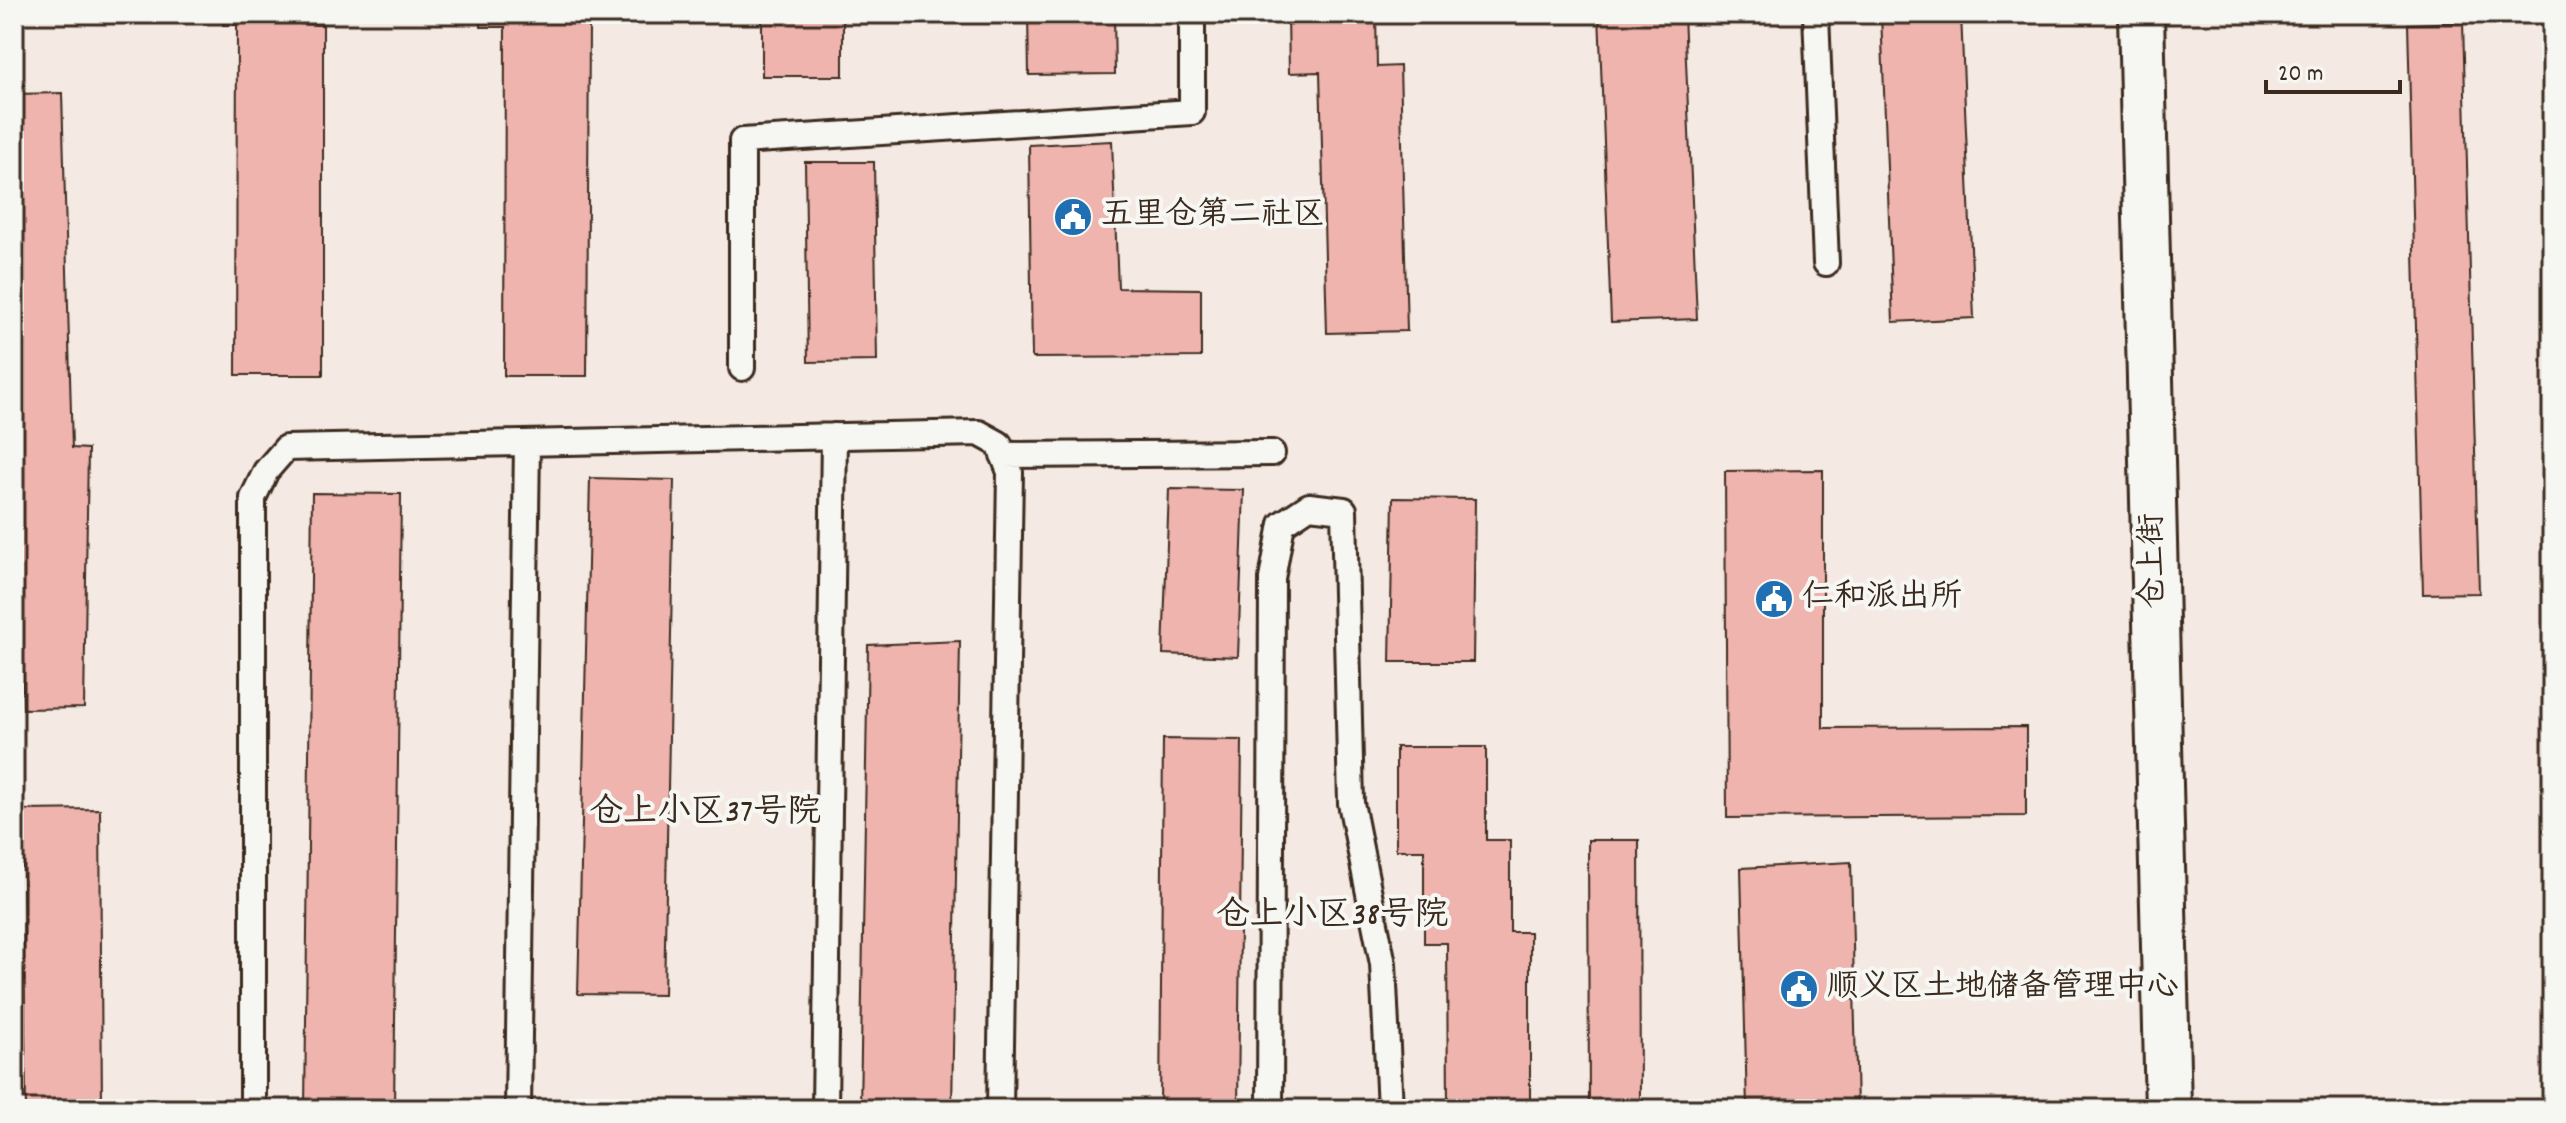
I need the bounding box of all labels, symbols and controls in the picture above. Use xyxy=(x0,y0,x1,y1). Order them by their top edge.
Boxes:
scale bar xyxy=(2266,44,2400,94)
text: 20 m xyxy=(2278,58,2324,92)
place label: 五里仓第二社区 xyxy=(1101,194,1325,240)
public building icon: 五里仓第二社区 xyxy=(1052,196,1094,238)
street label: 仓上街 xyxy=(2131,513,2179,609)
place label: 仁和派出所 xyxy=(1802,576,1962,622)
public building icon: 仁和派出所 xyxy=(1753,578,1795,620)
district label: 仓上小区37号院 xyxy=(589,790,821,839)
district label: 仓上小区38号院 xyxy=(1216,893,1448,942)
place label: 顺义区土地储备管理中心 xyxy=(1827,966,2179,1012)
public building icon: 顺义区土地储备管理中心 xyxy=(1778,968,1820,1010)

